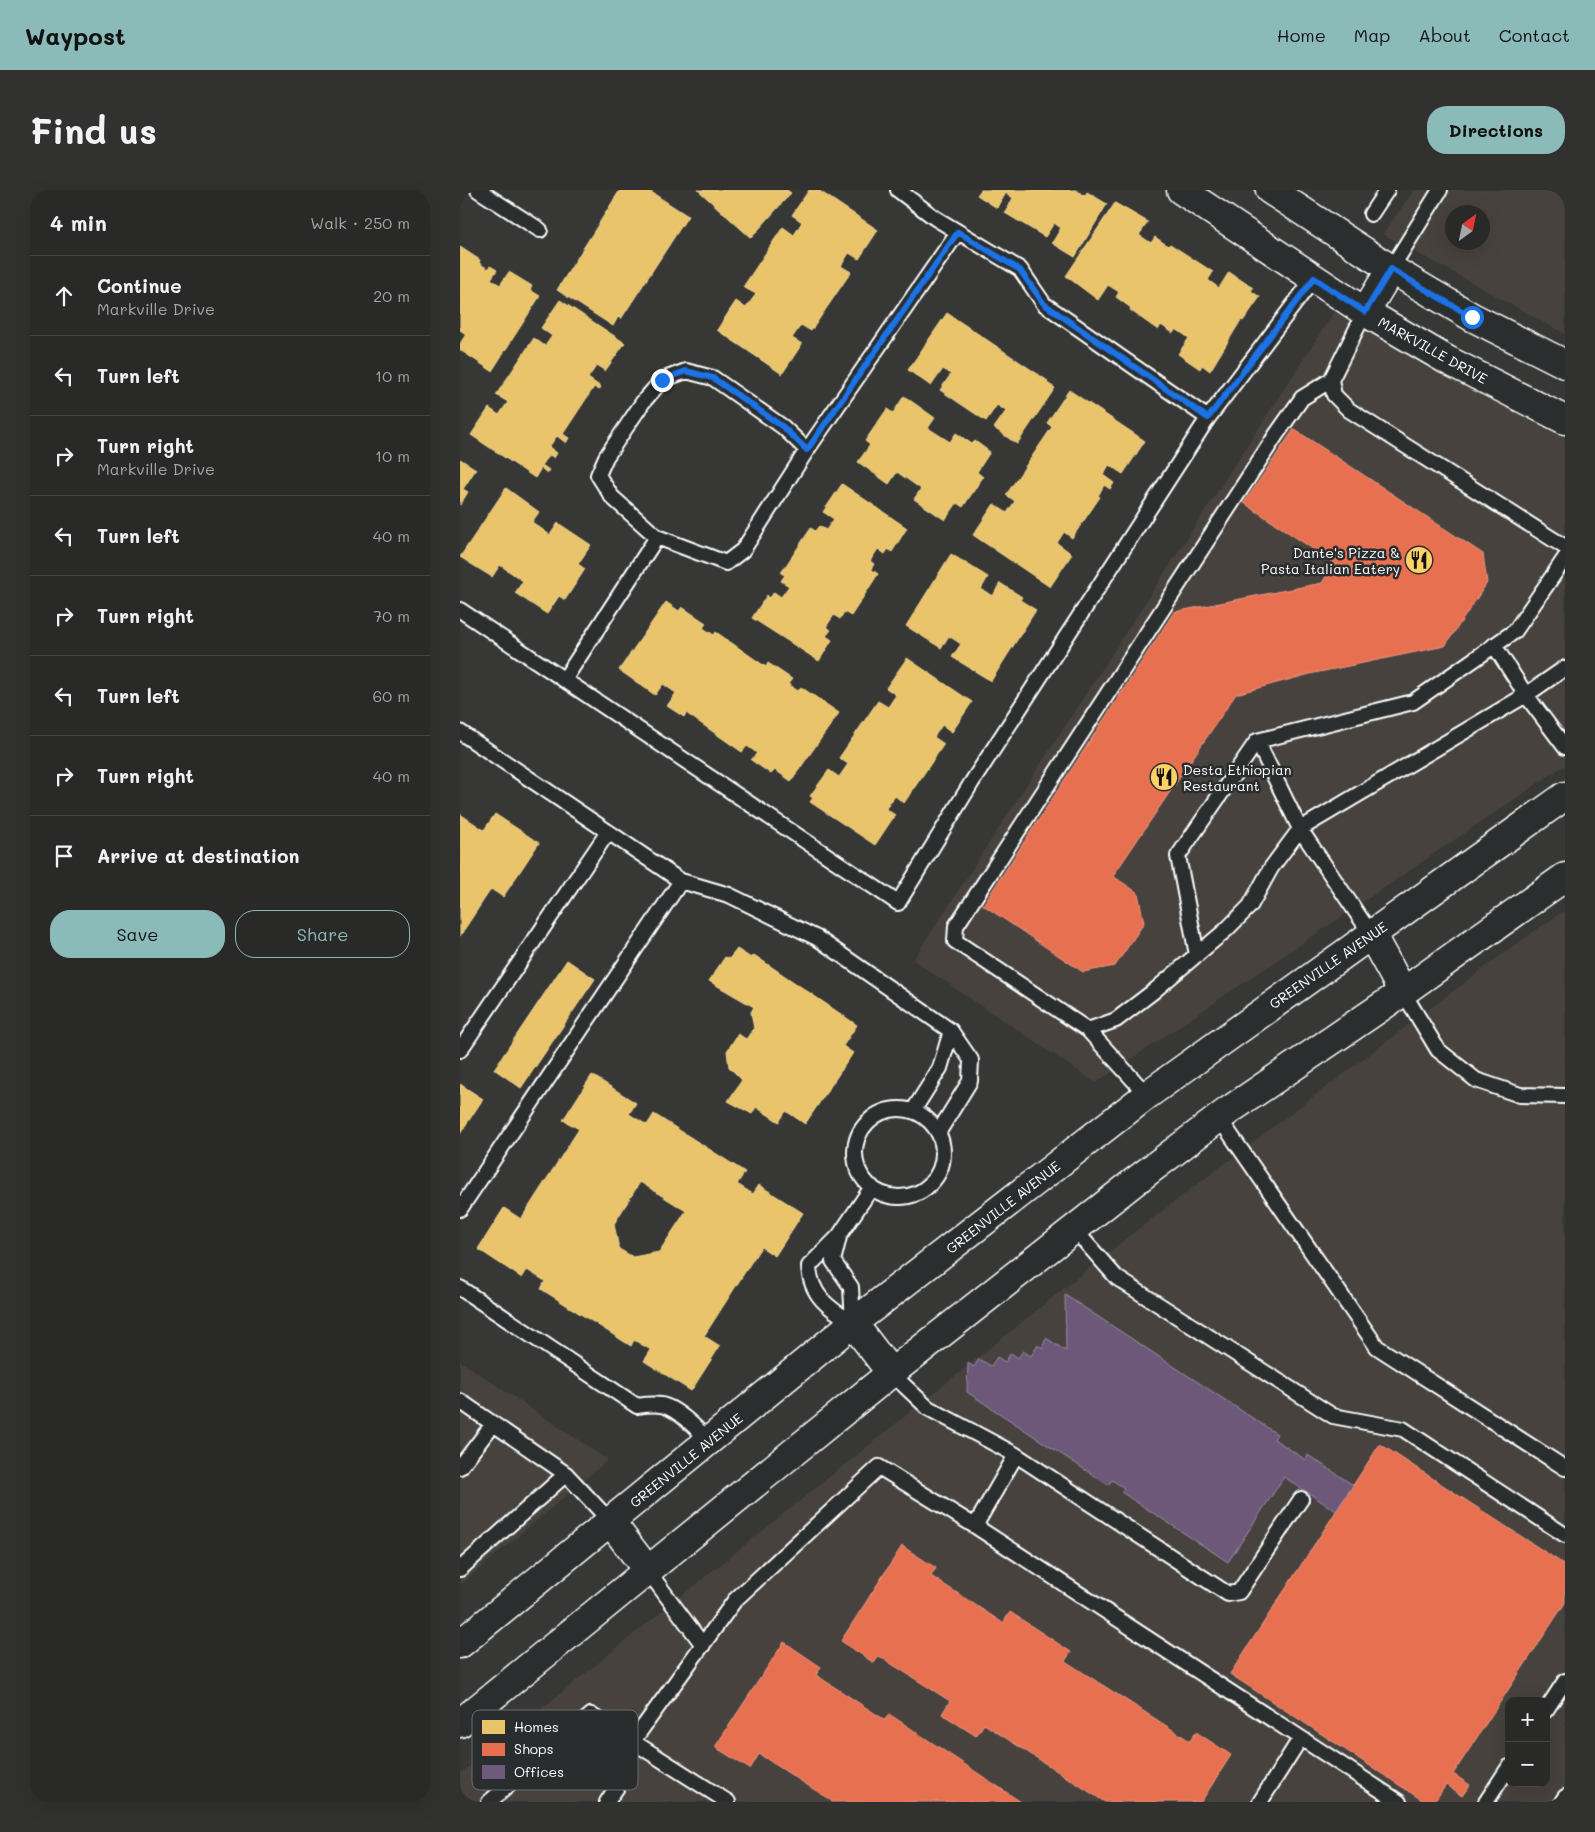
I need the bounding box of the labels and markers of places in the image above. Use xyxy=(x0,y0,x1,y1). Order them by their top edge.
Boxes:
place label: Dante's Pizza & Pasta Italian Eatery xyxy=(1261,543,1400,578)
restaurant icon: Dante's Pizza & Pasta Italian Eatery xyxy=(1404,545,1434,575)
place label: Desta Ethiopian Restaurant xyxy=(1183,760,1292,795)
restaurant icon: Desta Ethiopian Restaurant xyxy=(1149,762,1179,792)

